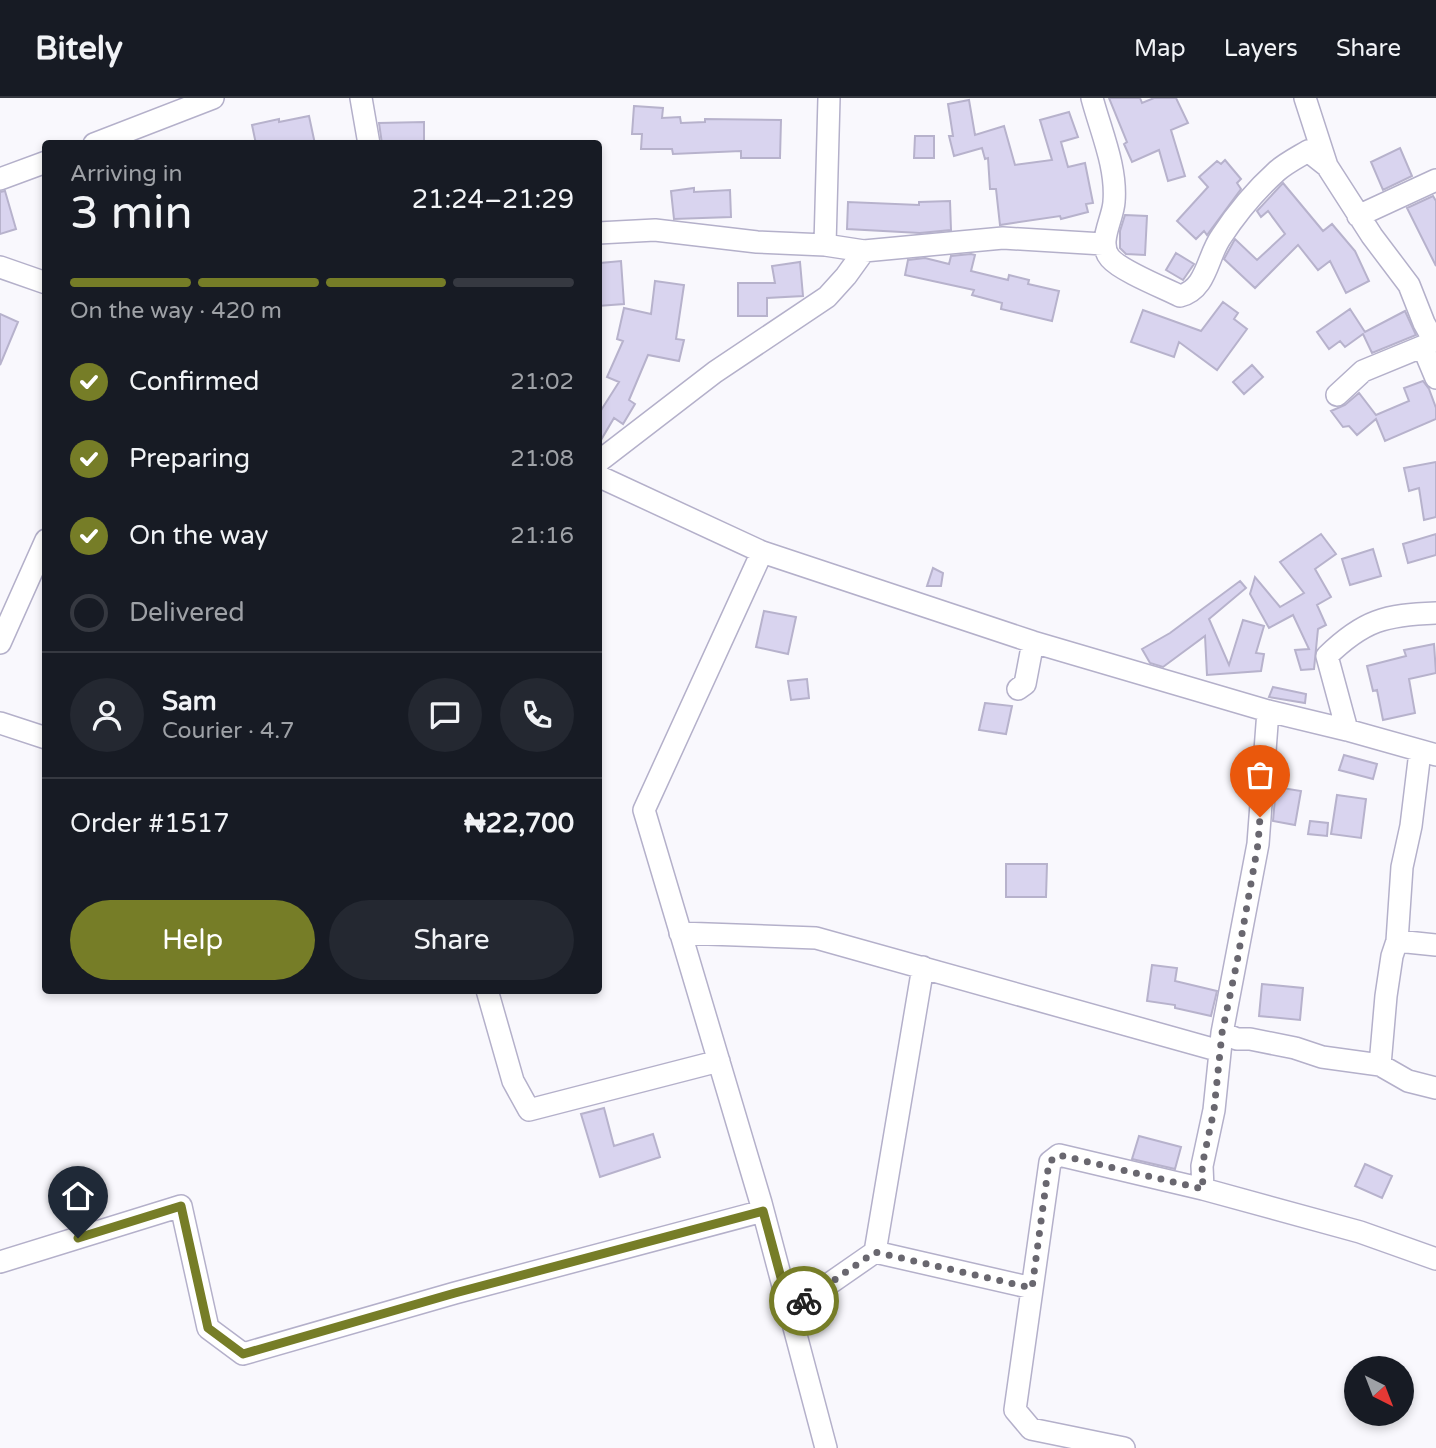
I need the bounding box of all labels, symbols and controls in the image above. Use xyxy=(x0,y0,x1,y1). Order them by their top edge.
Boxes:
text: Bitely xyxy=(35,29,123,68)
text: Map xyxy=(1134,34,1186,63)
text: Layers xyxy=(1224,34,1298,63)
text: Share xyxy=(1336,34,1401,63)
text: Arriving in xyxy=(70,160,183,188)
text: 21:24–21:29 xyxy=(412,184,574,215)
text: 3 min xyxy=(70,186,193,241)
text: On the way · 420 m xyxy=(70,297,282,325)
icon: check xyxy=(70,363,108,401)
text: Confirmed xyxy=(129,366,259,397)
text: 21:02 xyxy=(510,368,574,396)
icon: check xyxy=(70,440,108,478)
text: Preparing xyxy=(129,443,250,474)
text: 21:08 xyxy=(510,445,574,473)
icon: check xyxy=(70,517,108,555)
text: On the way xyxy=(129,520,269,551)
text: 21:16 xyxy=(510,522,574,550)
text: Delivered xyxy=(129,597,245,628)
button: person xyxy=(70,678,144,752)
button: chat xyxy=(408,678,482,752)
button: phone xyxy=(500,678,574,752)
text: Sam xyxy=(162,686,217,717)
text: Courier · 4.7 xyxy=(162,717,295,745)
pin xyxy=(1230,745,1290,817)
icon: bag xyxy=(1241,756,1279,794)
text: Order #1517 xyxy=(70,808,230,839)
text: ₦22,700 xyxy=(464,808,574,839)
button: Help xyxy=(70,900,315,980)
button: Share xyxy=(329,900,574,980)
pin xyxy=(48,1166,108,1238)
icon: home xyxy=(59,1177,97,1215)
courier xyxy=(769,1266,839,1336)
icon: bike xyxy=(785,1282,823,1320)
north arrow xyxy=(1344,1356,1414,1426)
map controls xyxy=(1344,1356,1414,1426)

